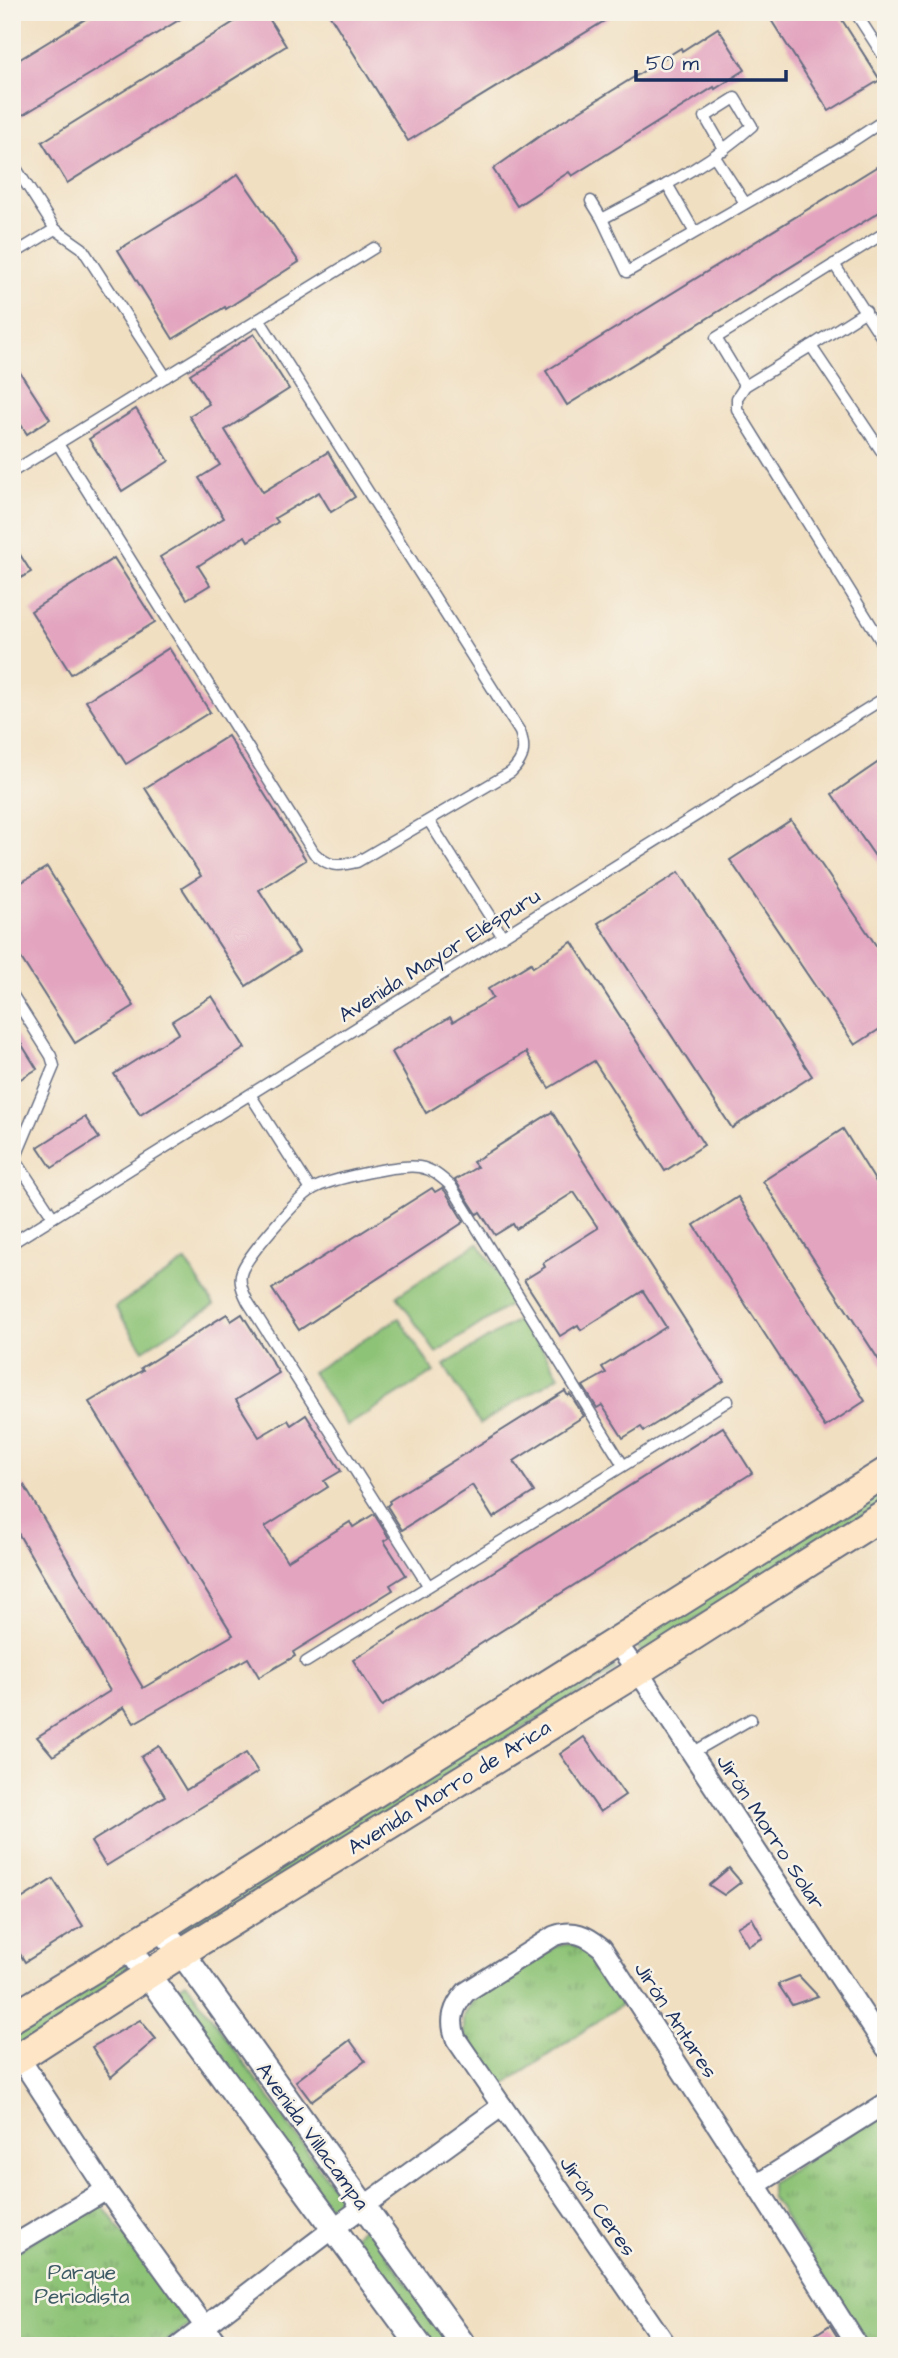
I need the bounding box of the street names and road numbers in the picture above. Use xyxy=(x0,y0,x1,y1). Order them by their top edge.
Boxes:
street label: Avenida Mayor Eléspuru xyxy=(333,881,547,1031)
street label: Avenida Morro de Arica xyxy=(342,1713,557,1862)
street label: Jirón Morro Solar xyxy=(709,1749,832,1916)
street label: Jirón Antares xyxy=(627,1957,724,2084)
street label: Avenida Villacampa xyxy=(248,2057,376,2217)
street label: Jirón Ceres xyxy=(552,2150,643,2262)

